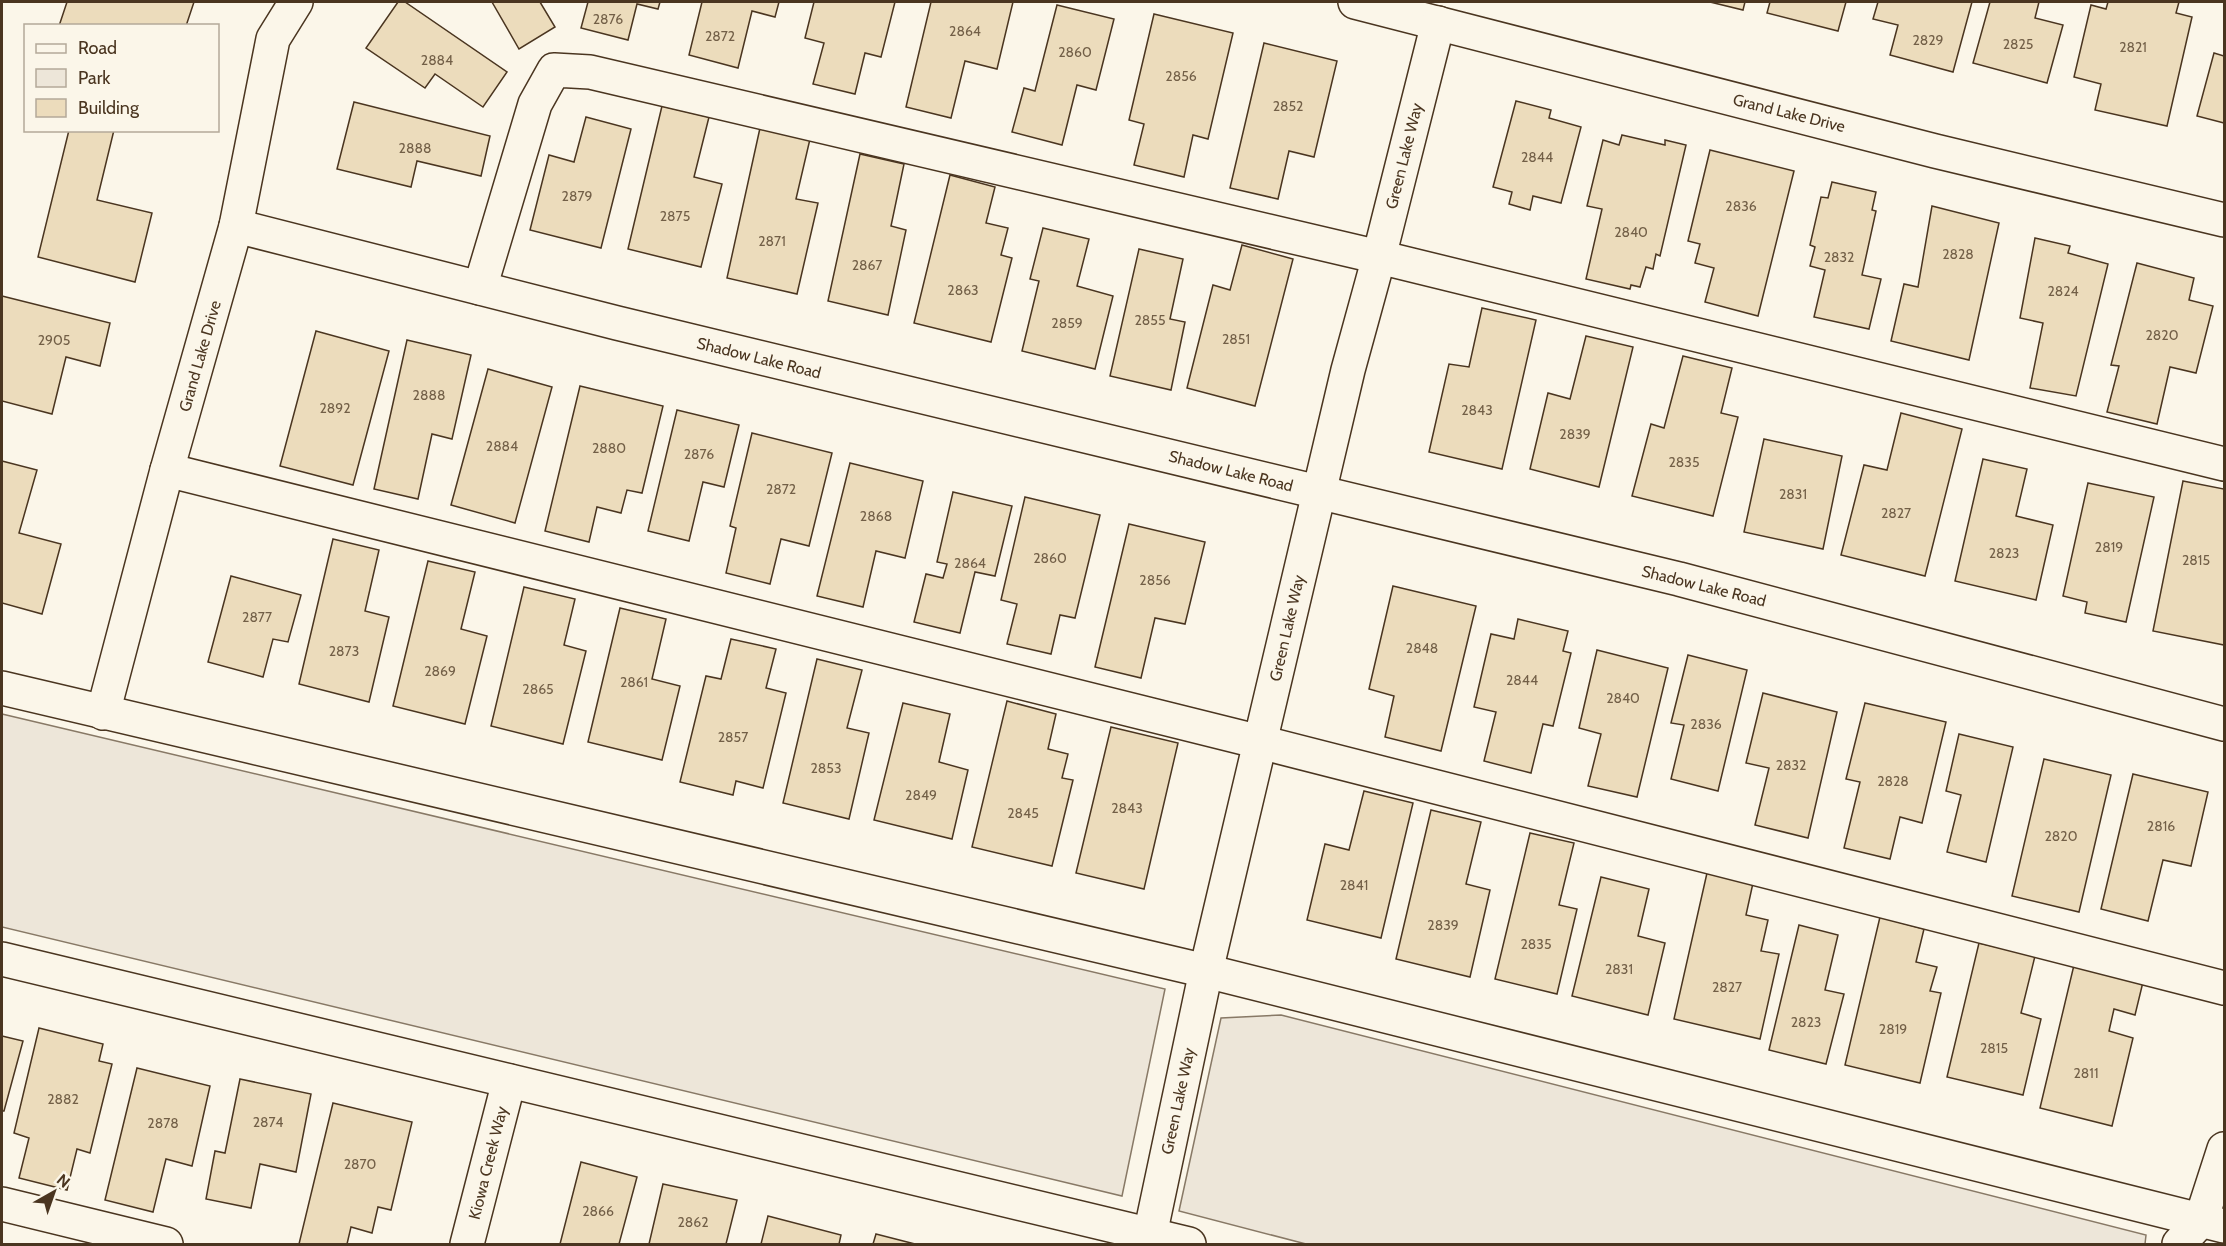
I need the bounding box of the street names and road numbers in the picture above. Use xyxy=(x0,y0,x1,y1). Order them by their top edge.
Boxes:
street label: Grand Lake Drive xyxy=(1731,90,1847,136)
street label: Green Lake Way xyxy=(1382,101,1426,211)
street label: Grand Lake Drive xyxy=(175,298,225,414)
street label: Shadow Lake Road xyxy=(695,333,823,383)
street label: Shadow Lake Road xyxy=(1167,446,1295,496)
street label: Shadow Lake Road xyxy=(1640,561,1768,611)
street label: Green Lake Way xyxy=(1266,573,1308,683)
street label: Green Lake Way xyxy=(1157,1046,1199,1156)
street label: Kiowa Creek Way xyxy=(465,1104,511,1222)

